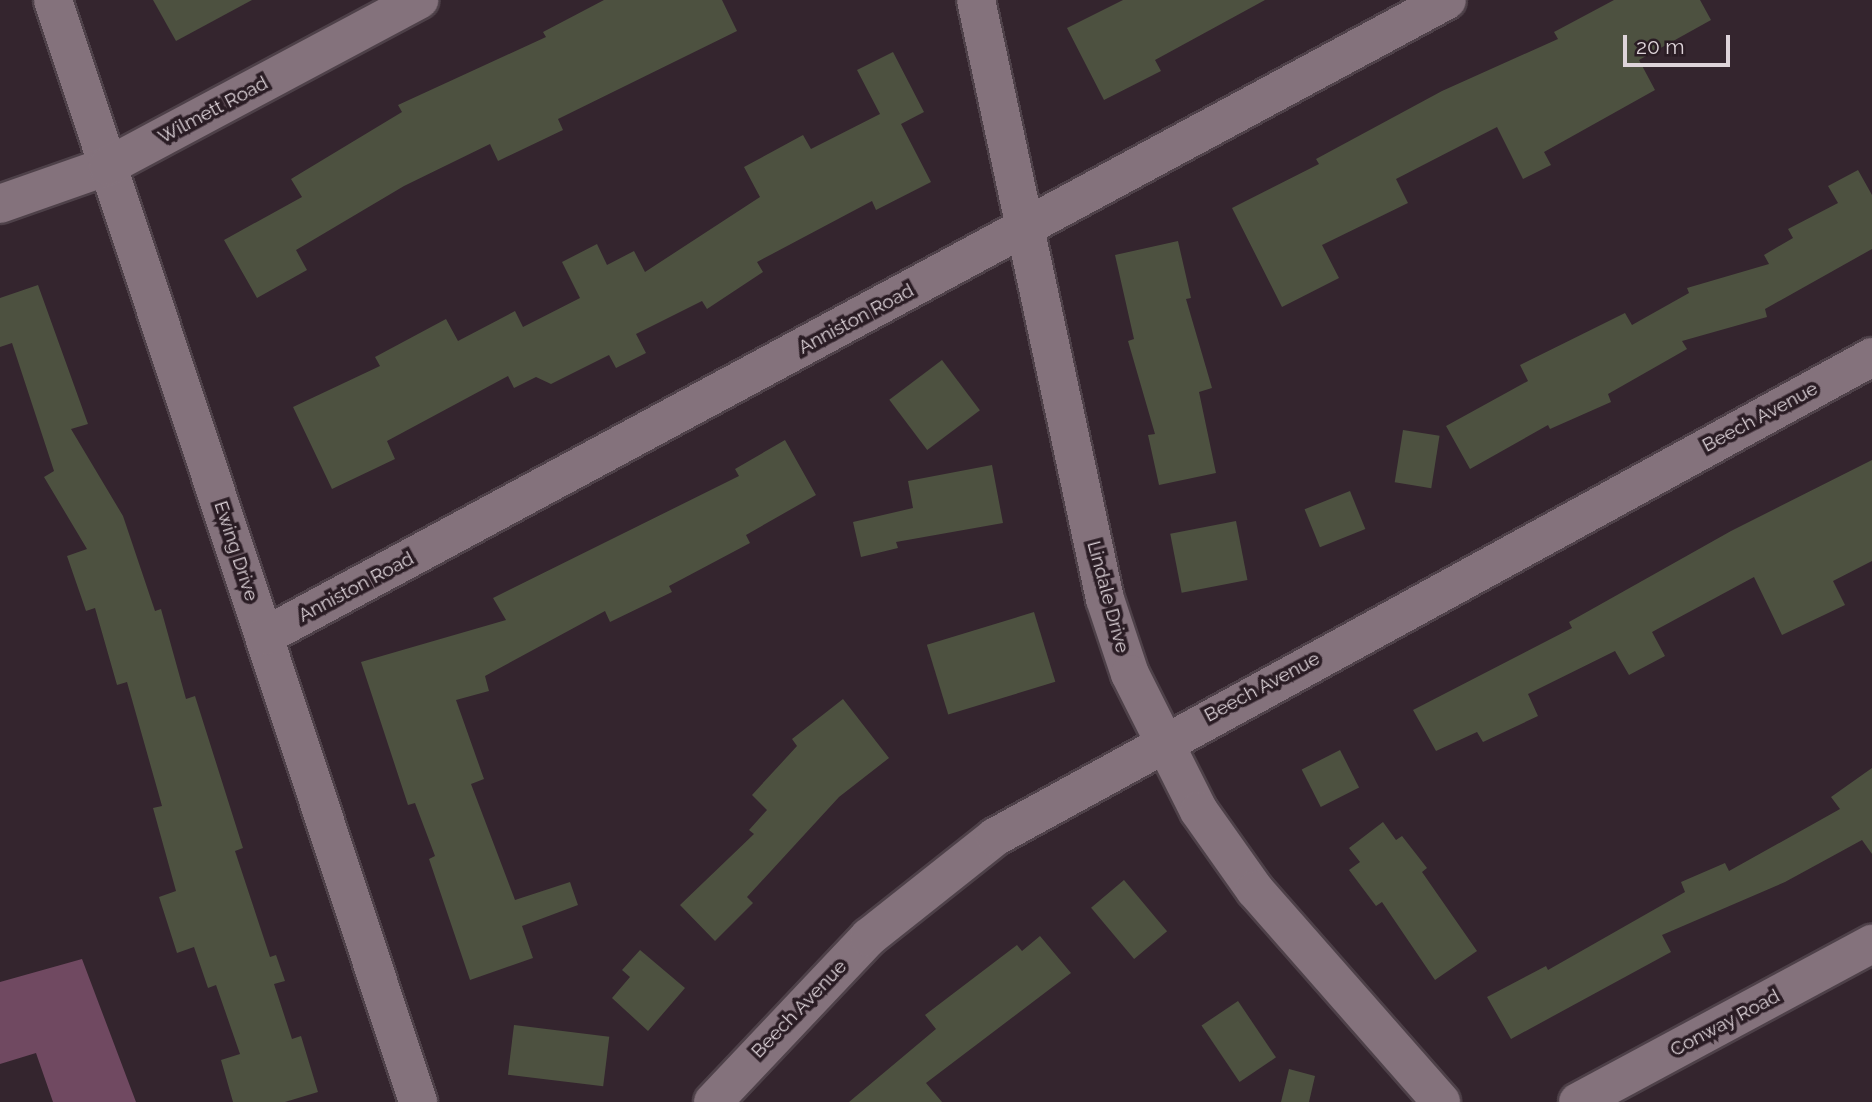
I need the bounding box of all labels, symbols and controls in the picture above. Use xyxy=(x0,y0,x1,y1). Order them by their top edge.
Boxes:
scale bar xyxy=(1627,21,1734,65)
text: 20 m xyxy=(1636,34,1684,59)
street label: Wilmett Road xyxy=(154,72,272,148)
street label: Anniston Road xyxy=(794,279,918,359)
street label: Beech Avenue xyxy=(1698,377,1822,457)
street label: Ewing Drive xyxy=(209,498,263,604)
street label: Lindale Drive xyxy=(1082,539,1134,655)
street label: Anniston Road xyxy=(294,547,418,627)
street label: Beech Avenue xyxy=(1200,647,1324,727)
street label: Beech Avenue xyxy=(746,955,852,1063)
street label: Conway Road xyxy=(1666,984,1784,1062)

